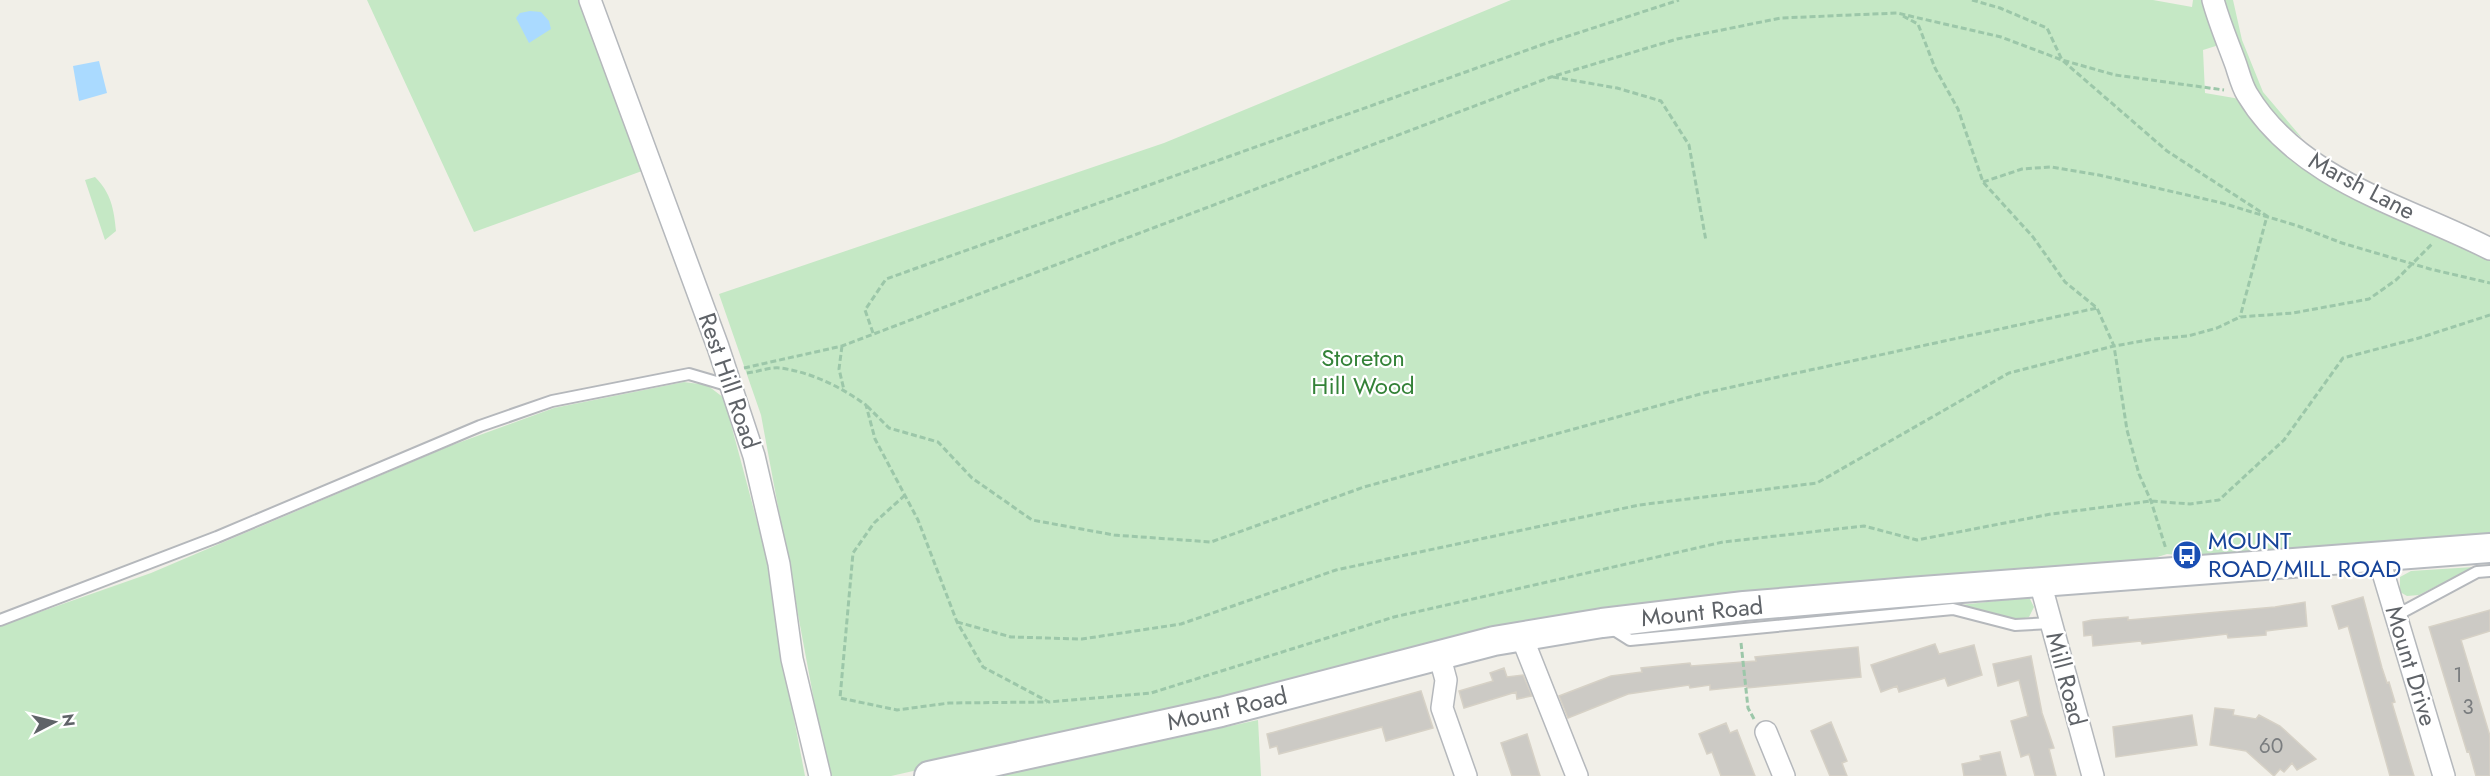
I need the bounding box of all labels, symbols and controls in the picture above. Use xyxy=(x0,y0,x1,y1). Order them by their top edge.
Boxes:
street label: Marsh Lane xyxy=(2303,143,2422,228)
street label: Rest Hill Road xyxy=(690,308,769,454)
park label: Storeton Hill Wood xyxy=(1311,340,1415,403)
place label: MOUNT ROAD/MILL ROAD xyxy=(2208,523,2401,586)
bus stop icon: MOUNT ROAD/MILL ROAD xyxy=(2171,539,2203,571)
street label: Mount Road xyxy=(1639,588,1765,635)
street label: Mount Drive xyxy=(2377,601,2446,730)
street label: Mill Road xyxy=(2037,628,2096,730)
house number: 1 xyxy=(2453,660,2463,690)
street label: Mount Road xyxy=(1163,678,1290,739)
north arrow xyxy=(24,692,84,752)
house number: 3 xyxy=(2462,692,2474,722)
text: N xyxy=(56,713,81,728)
house number: 60 xyxy=(2259,731,2283,761)

